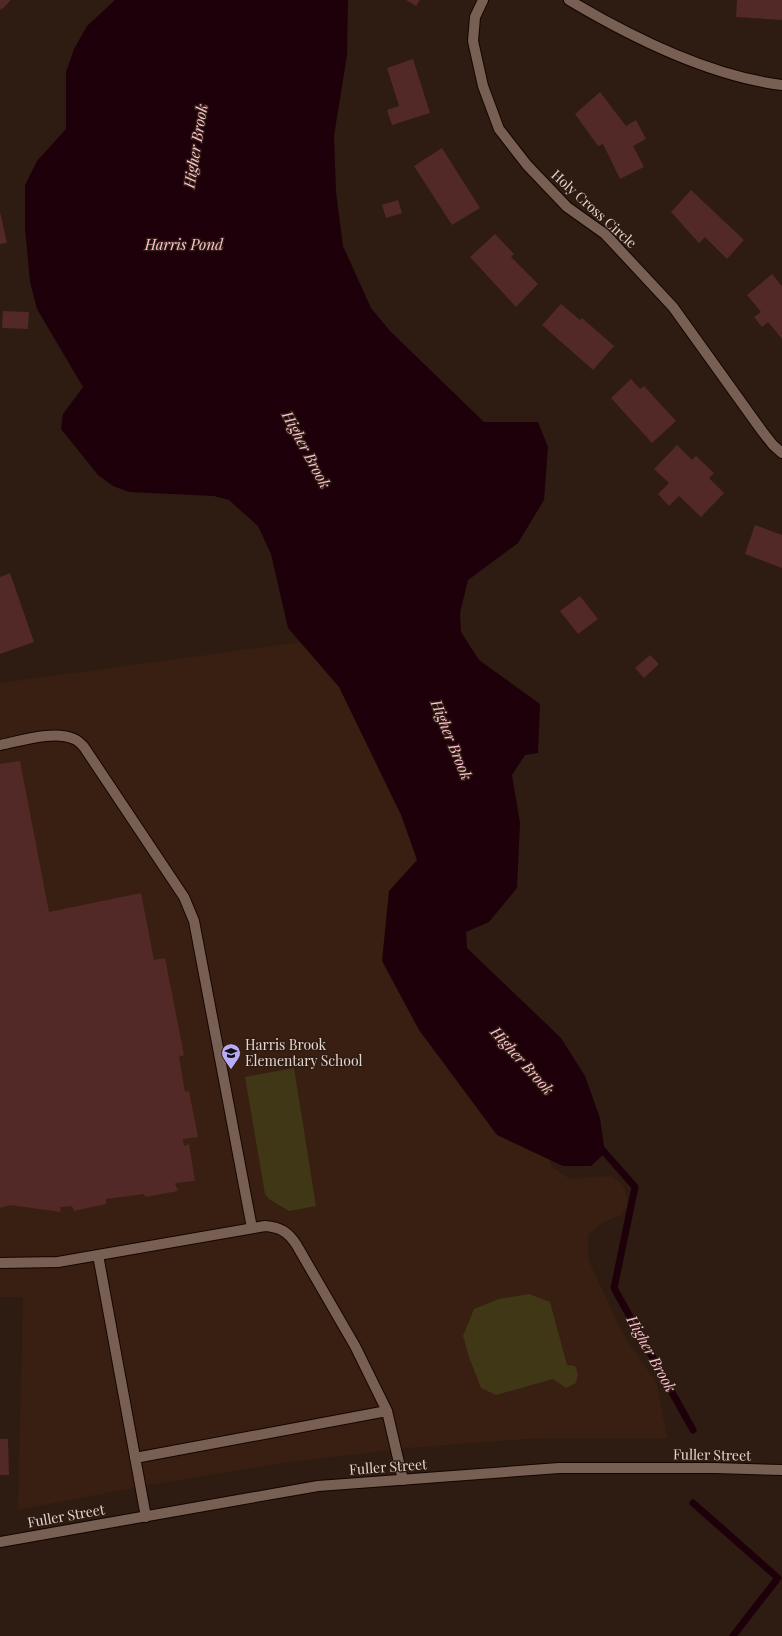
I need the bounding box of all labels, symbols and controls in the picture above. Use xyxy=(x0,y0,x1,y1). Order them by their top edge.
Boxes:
water label: Higher Brook xyxy=(178,102,212,190)
street label: Holy Cross Circle xyxy=(548,165,641,252)
water label: Harris Pond xyxy=(144,234,224,254)
water label: Higher Brook xyxy=(278,406,336,492)
water label: Higher Brook xyxy=(426,696,477,783)
water label: Higher Brook xyxy=(486,1021,559,1099)
place label: Harris Brook Elementary School xyxy=(245,1035,363,1070)
school or university icon: Harris Brook Elementary School xyxy=(220,1042,242,1070)
water label: Higher Brook xyxy=(622,1311,681,1396)
street label: Fuller Street xyxy=(673,1444,752,1465)
street label: Fuller Street xyxy=(348,1454,429,1479)
street label: Fuller Street xyxy=(26,1499,107,1532)

